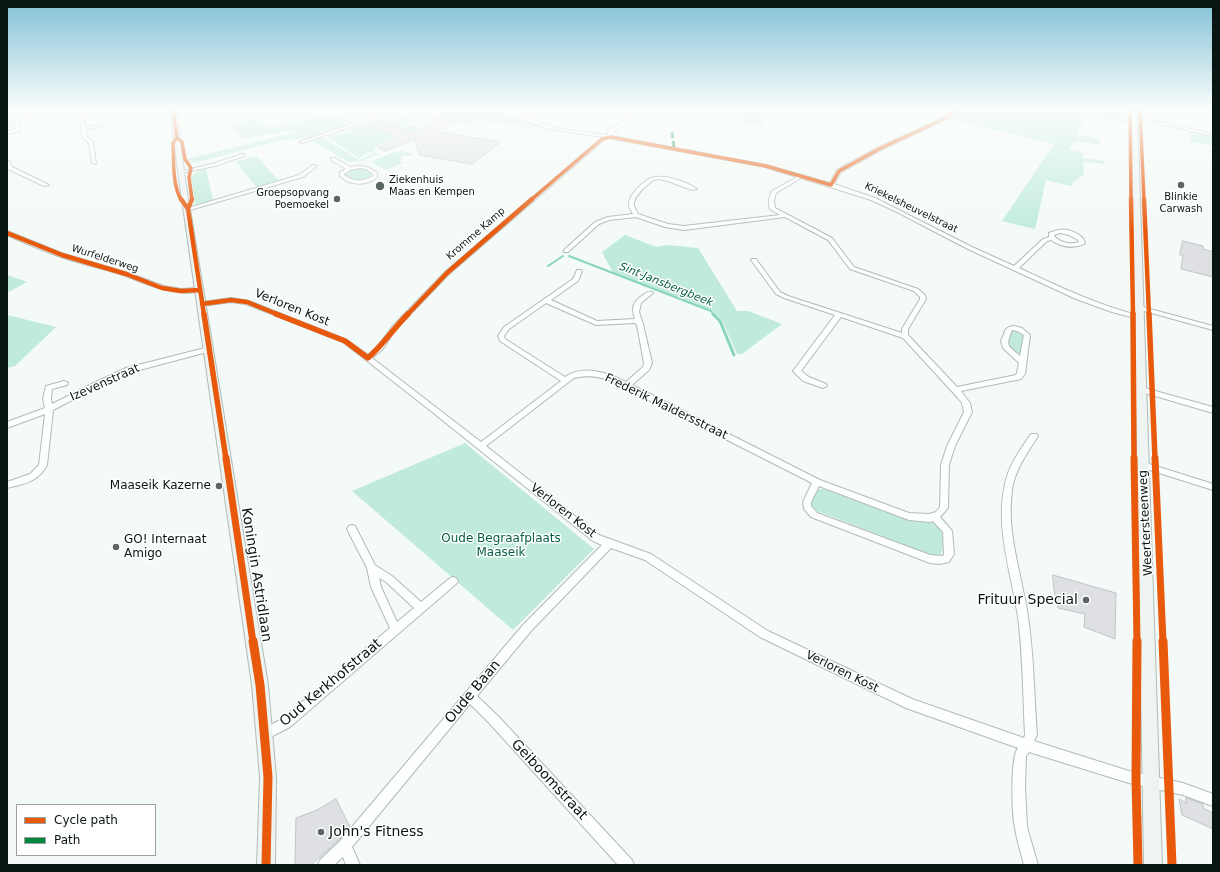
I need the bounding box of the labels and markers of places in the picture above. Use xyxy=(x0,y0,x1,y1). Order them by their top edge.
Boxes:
place label: Ziekenhuis Maas en Kempen xyxy=(389,174,475,198)
marker: Ziekenhuis Maas en Kempen xyxy=(374,180,386,192)
marker: Blinkie Carwash xyxy=(1176,180,1186,190)
place label: Groepsopvang Poemoekel xyxy=(256,187,329,210)
place label: Blinkie Carwash xyxy=(1159,191,1203,214)
marker: Groepsopvang Poemoekel xyxy=(332,194,342,204)
place label: Maaseik Kazerne xyxy=(110,479,211,493)
marker: Maaseik Kazerne xyxy=(214,481,224,491)
place label: GO! Internaat Amigo xyxy=(124,533,206,561)
marker: GO! Internaat Amigo xyxy=(111,542,121,552)
place label: Frituur Special xyxy=(977,592,1078,608)
marker: Frituur Special xyxy=(1081,595,1091,605)
place label: John's Fitness xyxy=(329,824,424,840)
marker: John's Fitness xyxy=(316,827,326,837)

